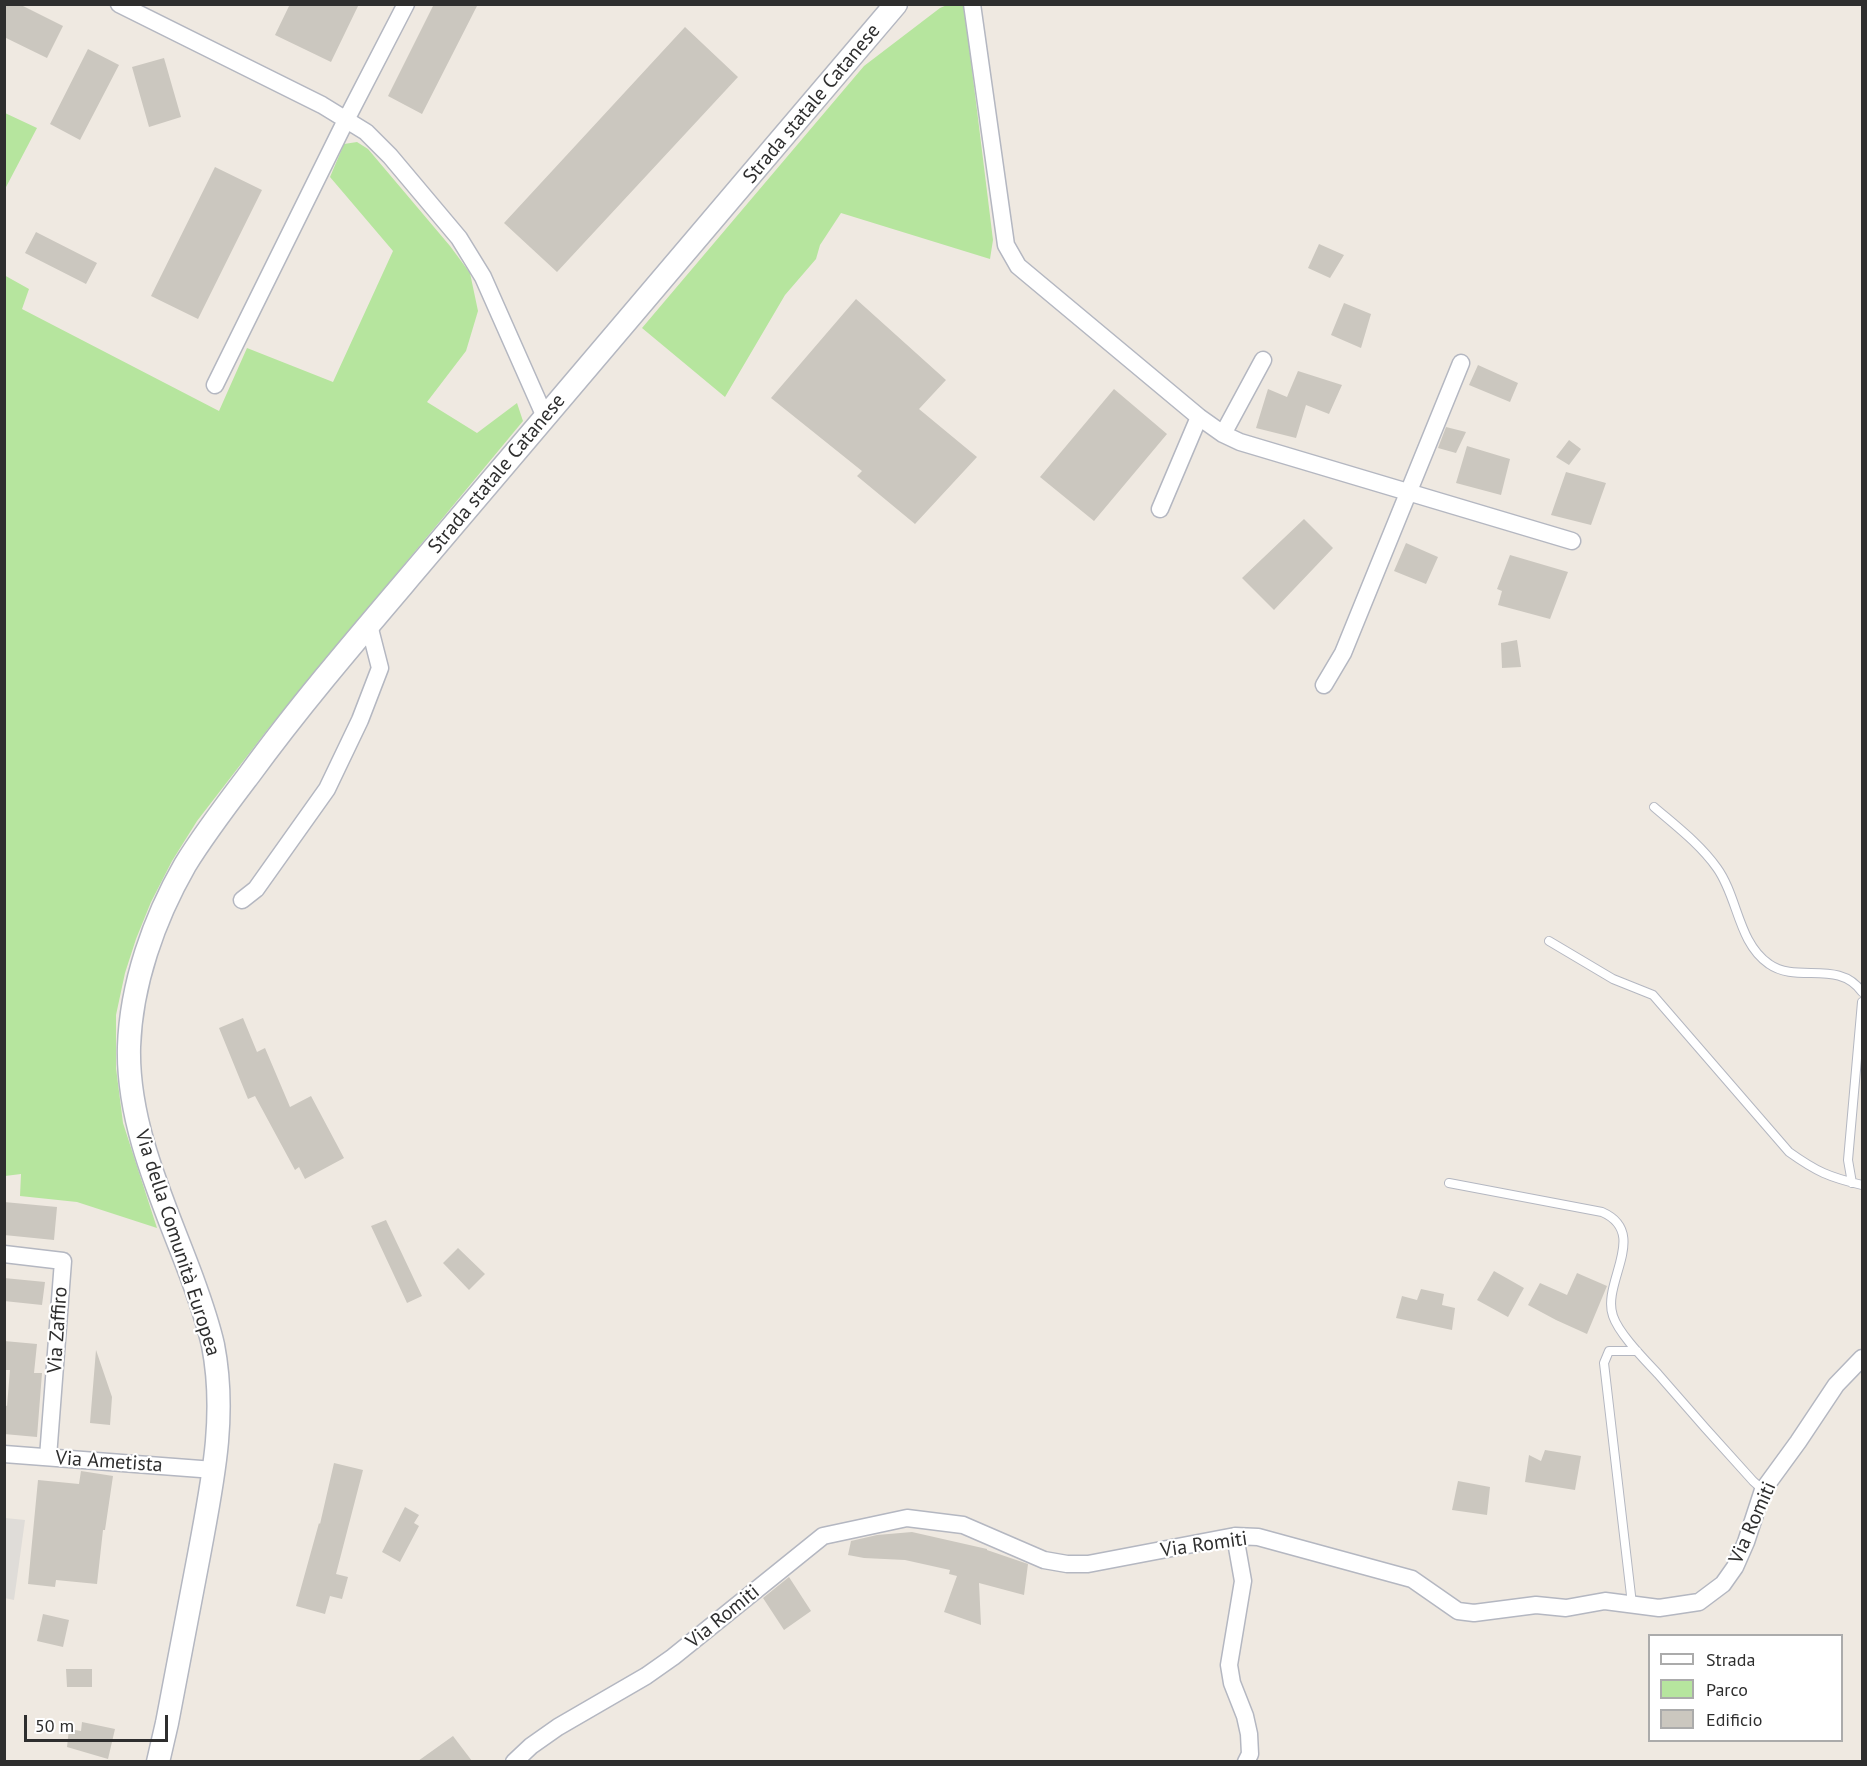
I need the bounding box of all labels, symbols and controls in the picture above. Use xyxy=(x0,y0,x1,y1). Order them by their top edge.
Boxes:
street label: Strada statale Catanese xyxy=(738,19,886,189)
street label: Strada statale Catanese xyxy=(423,389,571,559)
street label: Via della Comunità Europea xyxy=(129,1127,225,1359)
street label: Via Zaffiro xyxy=(43,1286,73,1374)
street label: Via Ametista xyxy=(55,1446,163,1478)
street label: Via Romiti xyxy=(1724,1478,1782,1568)
street label: Via Romiti xyxy=(1159,1527,1249,1563)
street label: Via Romiti xyxy=(681,1580,765,1654)
legend xyxy=(1648,1634,1843,1742)
text: Strada xyxy=(1706,1648,1755,1671)
text: Parco xyxy=(1706,1678,1748,1701)
scale bar xyxy=(27,1703,171,1741)
text: Edificio xyxy=(1706,1708,1762,1731)
text: 50 m xyxy=(35,1714,74,1737)

